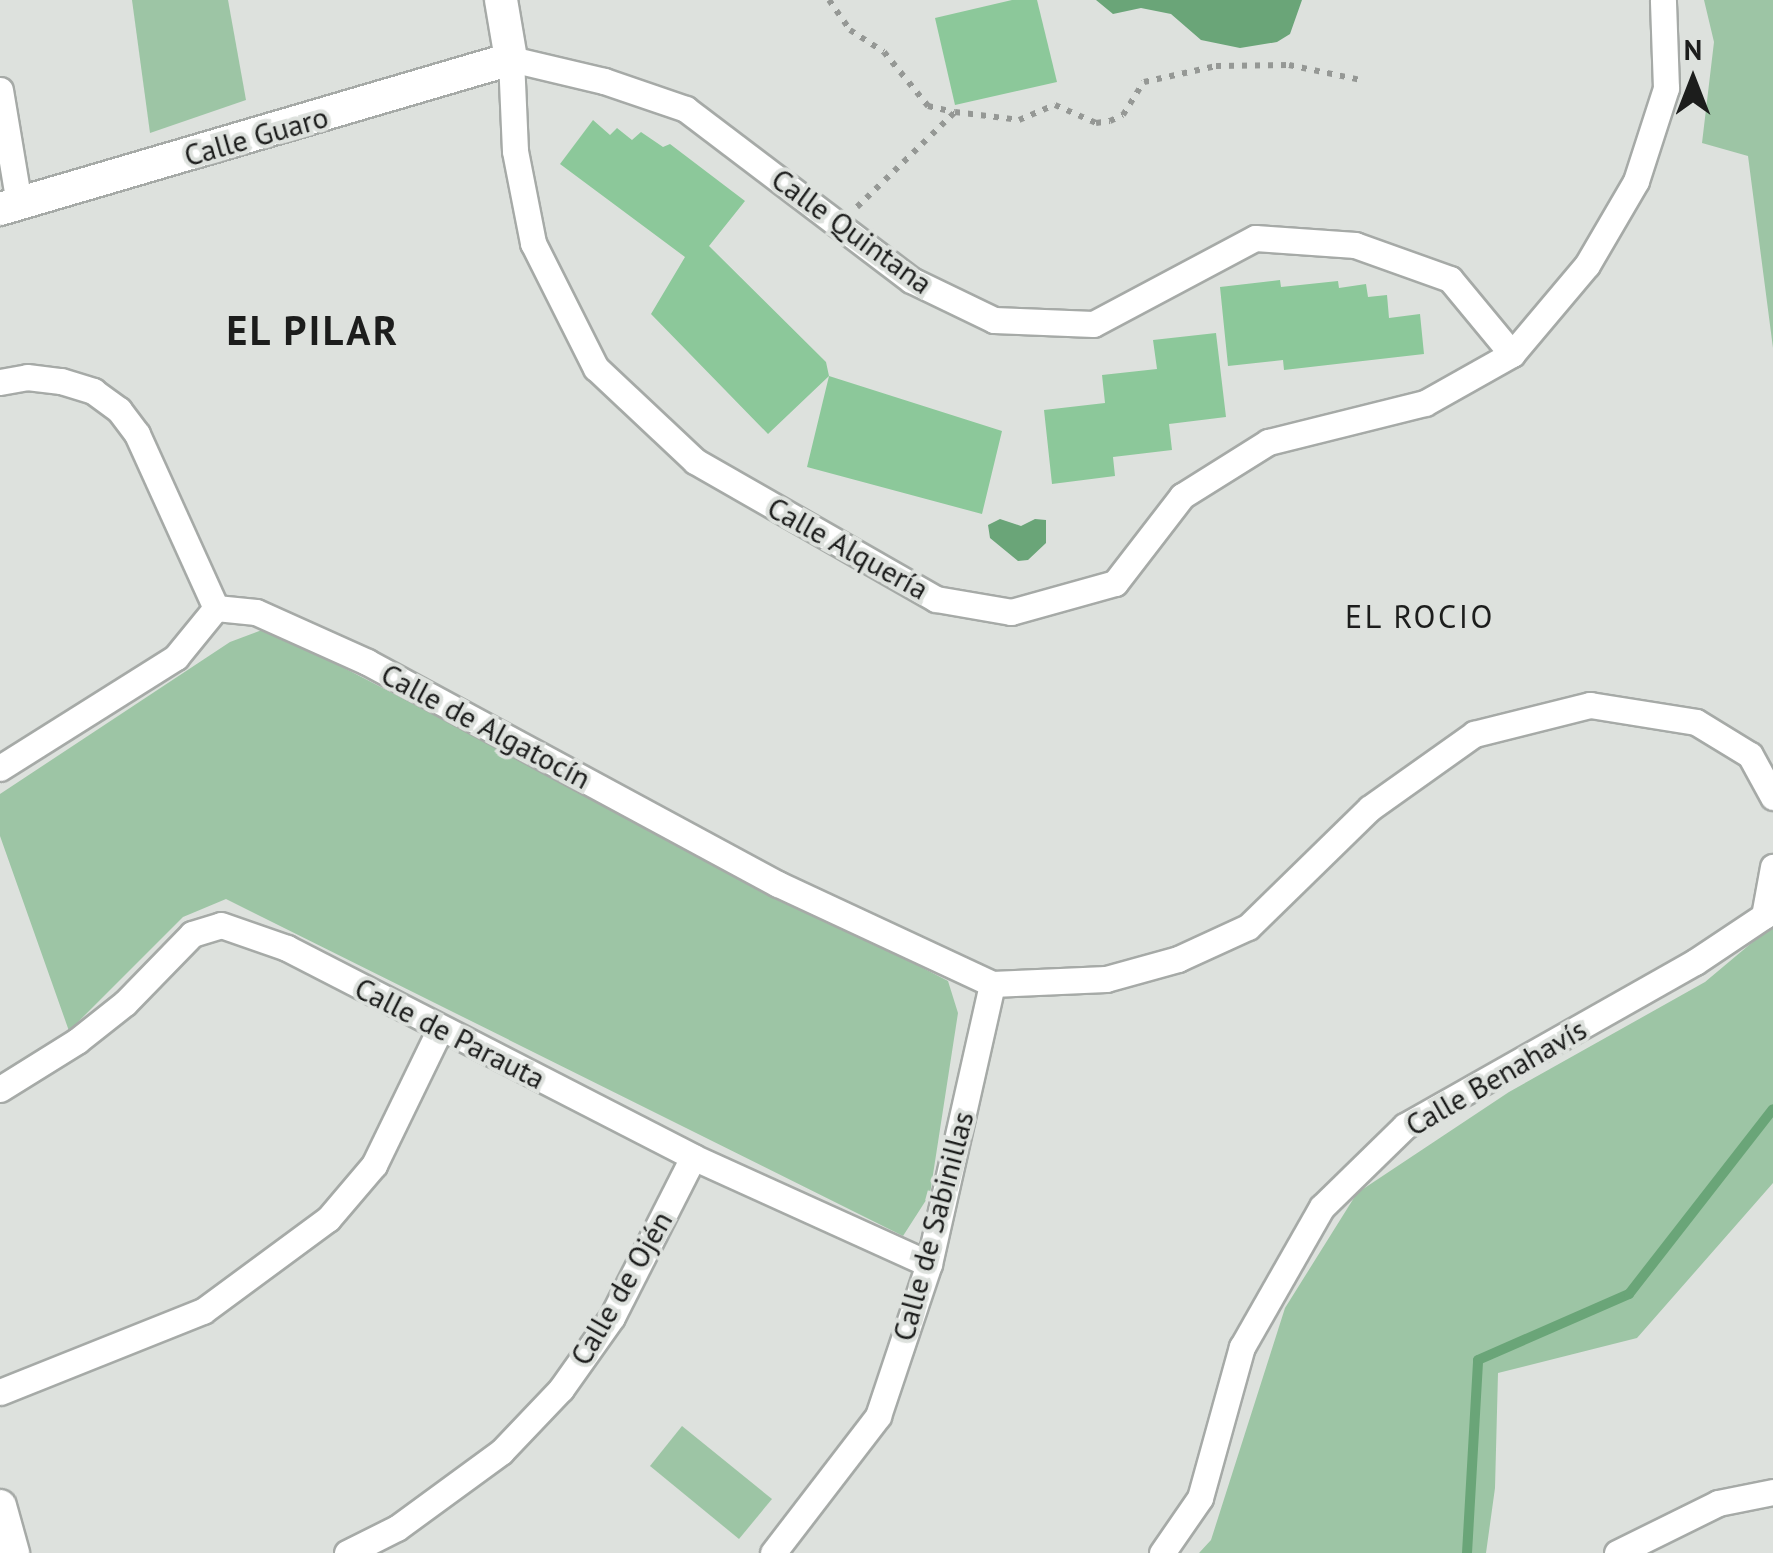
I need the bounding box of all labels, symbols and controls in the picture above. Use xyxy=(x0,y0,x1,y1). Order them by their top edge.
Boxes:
north arrow xyxy=(1643,30,1743,130)
text: N xyxy=(1684,31,1702,68)
street label: Calle Guaro xyxy=(180,98,332,174)
street label: Calle Quintana xyxy=(765,161,939,301)
district label: EL PILAR xyxy=(225,306,401,354)
street label: Calle Alquería xyxy=(761,489,935,607)
district label: EL ROCIO xyxy=(1344,597,1496,635)
street label: Calle de Algatocín xyxy=(375,655,597,797)
street label: Calle de Parauta xyxy=(349,970,551,1096)
street label: Calle Benahavís xyxy=(1399,1011,1593,1143)
street label: Calle de Sabinillas xyxy=(885,1107,981,1345)
street label: Calle de Ojén xyxy=(562,1205,680,1371)

